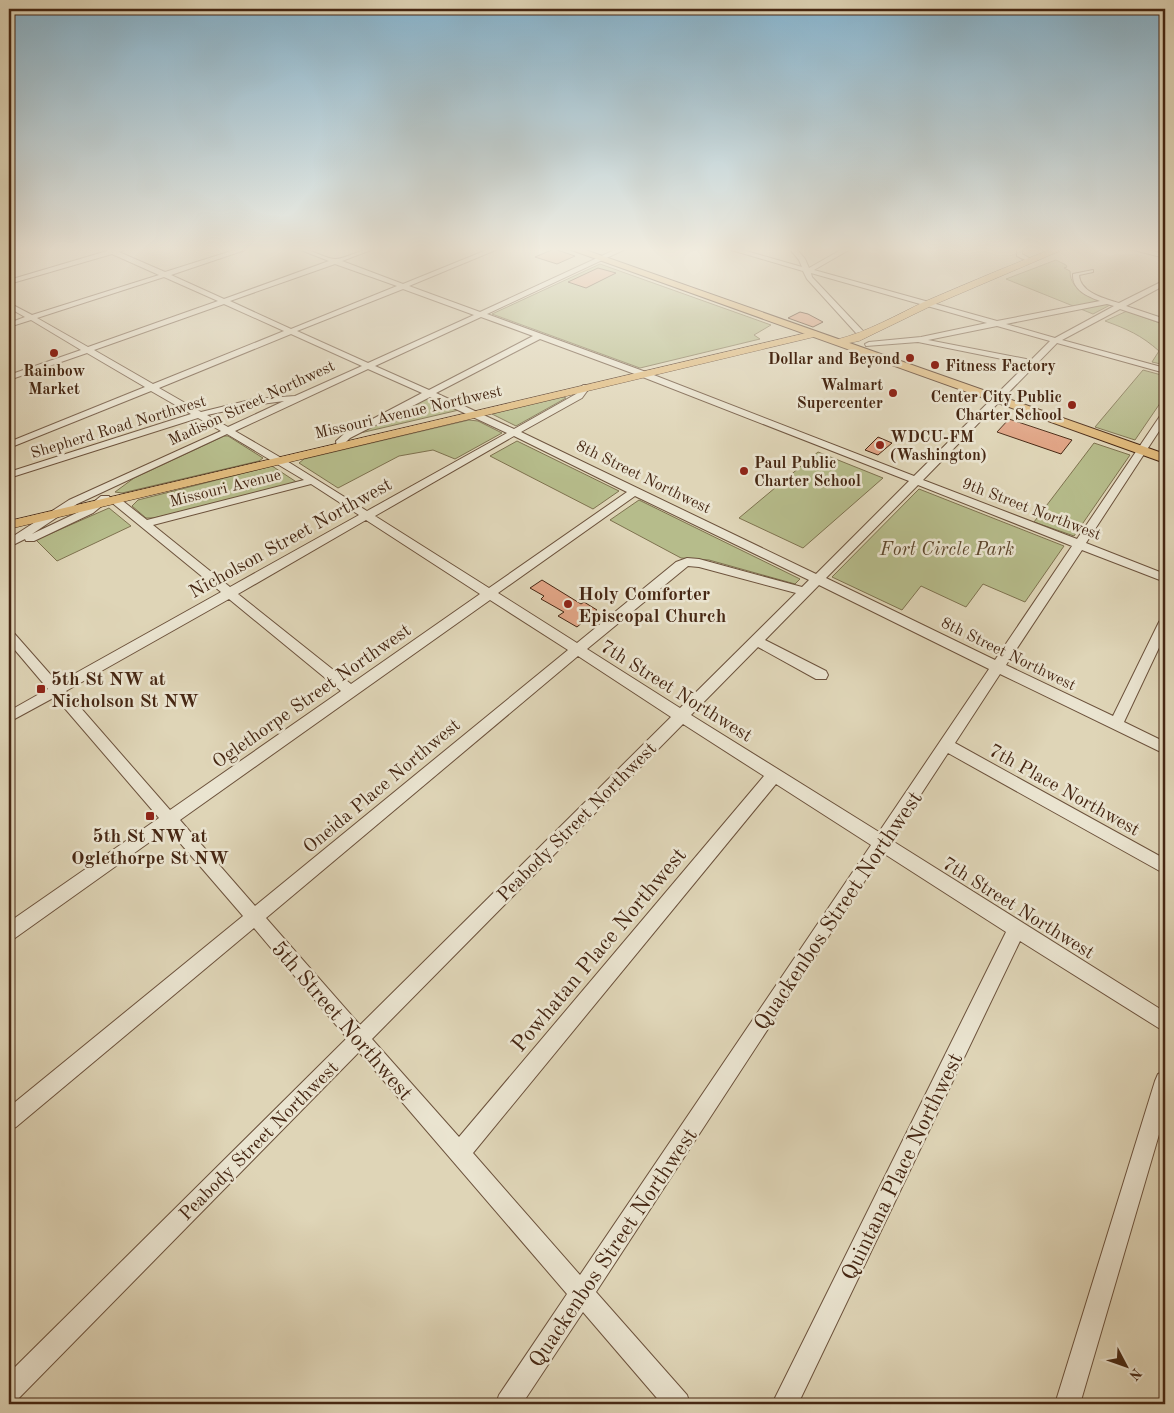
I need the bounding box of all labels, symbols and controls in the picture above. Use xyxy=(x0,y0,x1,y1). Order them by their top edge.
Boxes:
marker: Rainbow Market xyxy=(48,347,60,359)
place label: Dollar and Beyond xyxy=(768,352,900,368)
marker: Dollar and Beyond xyxy=(904,352,916,364)
street label: Madison Street Northwest xyxy=(166,358,338,449)
marker: Fitness Factory xyxy=(929,359,941,371)
place label: Fitness Factory xyxy=(945,359,1056,375)
place label: Rainbow Market xyxy=(23,364,86,398)
place label: Walmart Supercenter xyxy=(797,378,883,412)
street label: Missouri Avenue Northwest xyxy=(313,384,504,442)
marker: Walmart Supercenter xyxy=(887,387,899,399)
place label: Center City Public Charter School xyxy=(931,390,1062,424)
street label: Shepherd Road Northwest xyxy=(29,393,209,462)
marker: Center City Public Charter School xyxy=(1066,399,1078,411)
place label: WDCU-FM (Washington) xyxy=(890,430,987,464)
street label: 8th Street Northwest xyxy=(573,438,713,518)
marker: WDCU-FM (Washington) xyxy=(874,439,886,451)
place label: Paul Public Charter School xyxy=(754,456,861,490)
marker: Paul Public Charter School xyxy=(738,465,750,477)
street label: Missouri Avenue xyxy=(168,467,283,511)
street label: Nicholson Street Northwest xyxy=(187,476,396,603)
street label: 9th Street Northwest xyxy=(960,476,1103,544)
park label: Fort Circle Park xyxy=(879,541,1014,560)
place label: Holy Comforter Episcopal Church xyxy=(578,586,727,627)
marker: Holy Comforter Episcopal Church xyxy=(562,598,574,610)
street label: 8th Street Northwest xyxy=(938,615,1078,695)
street label: Oglethorpe Street Northwest xyxy=(210,621,415,773)
street label: 7th Street Northwest xyxy=(596,638,755,747)
place label: 5th St NW at Nicholson St NW xyxy=(51,671,199,712)
marker: 5th St NW at Nicholson St NW xyxy=(35,683,47,695)
street label: Oneida Place Northwest xyxy=(301,716,465,858)
street label: Peabody Street Northwest xyxy=(495,740,661,906)
street label: 7th Place Northwest xyxy=(985,742,1142,841)
street label: Quackenbos Street Northwest xyxy=(750,788,927,1035)
marker: 5th St NW at Oglethorpe St NW xyxy=(144,810,156,822)
place label: 5th St NW at Oglethorpe St NW xyxy=(71,828,229,869)
street label: Powhatan Place Northwest xyxy=(508,844,691,1056)
street label: 7th Street Northwest xyxy=(938,855,1097,964)
street label: 5th Street Northwest xyxy=(267,937,416,1105)
street label: Quintana Place Northwest xyxy=(838,1050,967,1284)
street label: Peabody Street Northwest xyxy=(177,1059,343,1225)
street label: Quackenbos Street Northwest xyxy=(525,1125,702,1372)
north arrow xyxy=(1102,1340,1152,1390)
text: N xyxy=(1126,1365,1144,1383)

